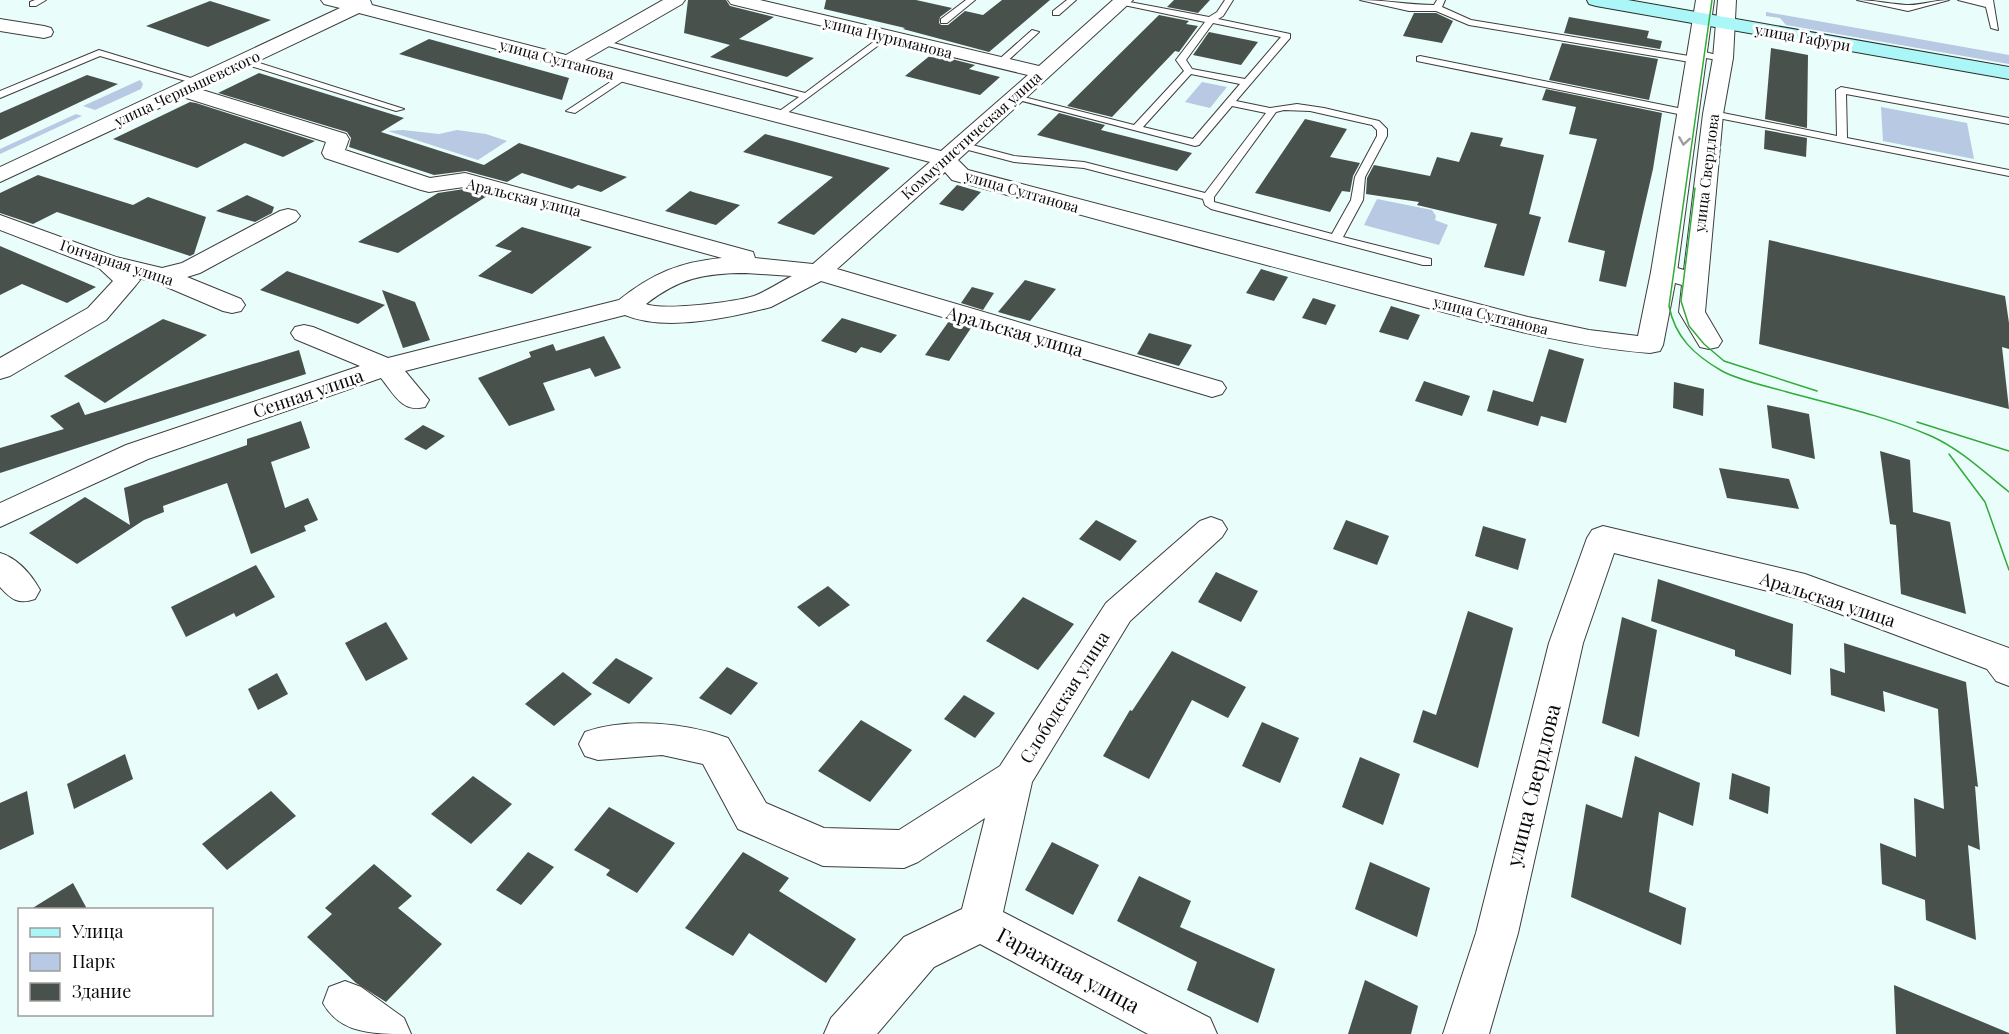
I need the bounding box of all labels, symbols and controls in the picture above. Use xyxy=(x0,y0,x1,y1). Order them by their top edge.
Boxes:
street label: улица Нуриманова xyxy=(820,11,955,63)
street label: улица Гафури xyxy=(1753,19,1852,55)
street label: улица Султанова xyxy=(497,34,617,84)
street label: улица Чернышевского xyxy=(110,45,263,131)
street label: Коммунистическая улица xyxy=(897,66,1046,203)
street label: улица Свердлова xyxy=(1689,112,1723,234)
one-way arrow xyxy=(1678,136,1690,146)
street label: улица Султанова xyxy=(962,165,1082,217)
street label: Аральская улица xyxy=(464,173,584,221)
street label: Гончарная улица xyxy=(58,234,177,290)
street label: улица Султанова xyxy=(1430,291,1551,339)
street label: Аральская улица xyxy=(943,300,1086,362)
street label: Сенная улица xyxy=(250,363,366,423)
street label: Аральская улица xyxy=(1756,565,1899,632)
street label: Слободская улица xyxy=(1014,626,1114,768)
street label: улица Свердлова xyxy=(1498,700,1566,870)
legend xyxy=(18,908,213,1016)
text: Улица xyxy=(71,919,123,943)
street label: Гаражная улица xyxy=(993,920,1146,1019)
text: Парк xyxy=(72,949,115,973)
text: Здание xyxy=(72,979,131,1003)

